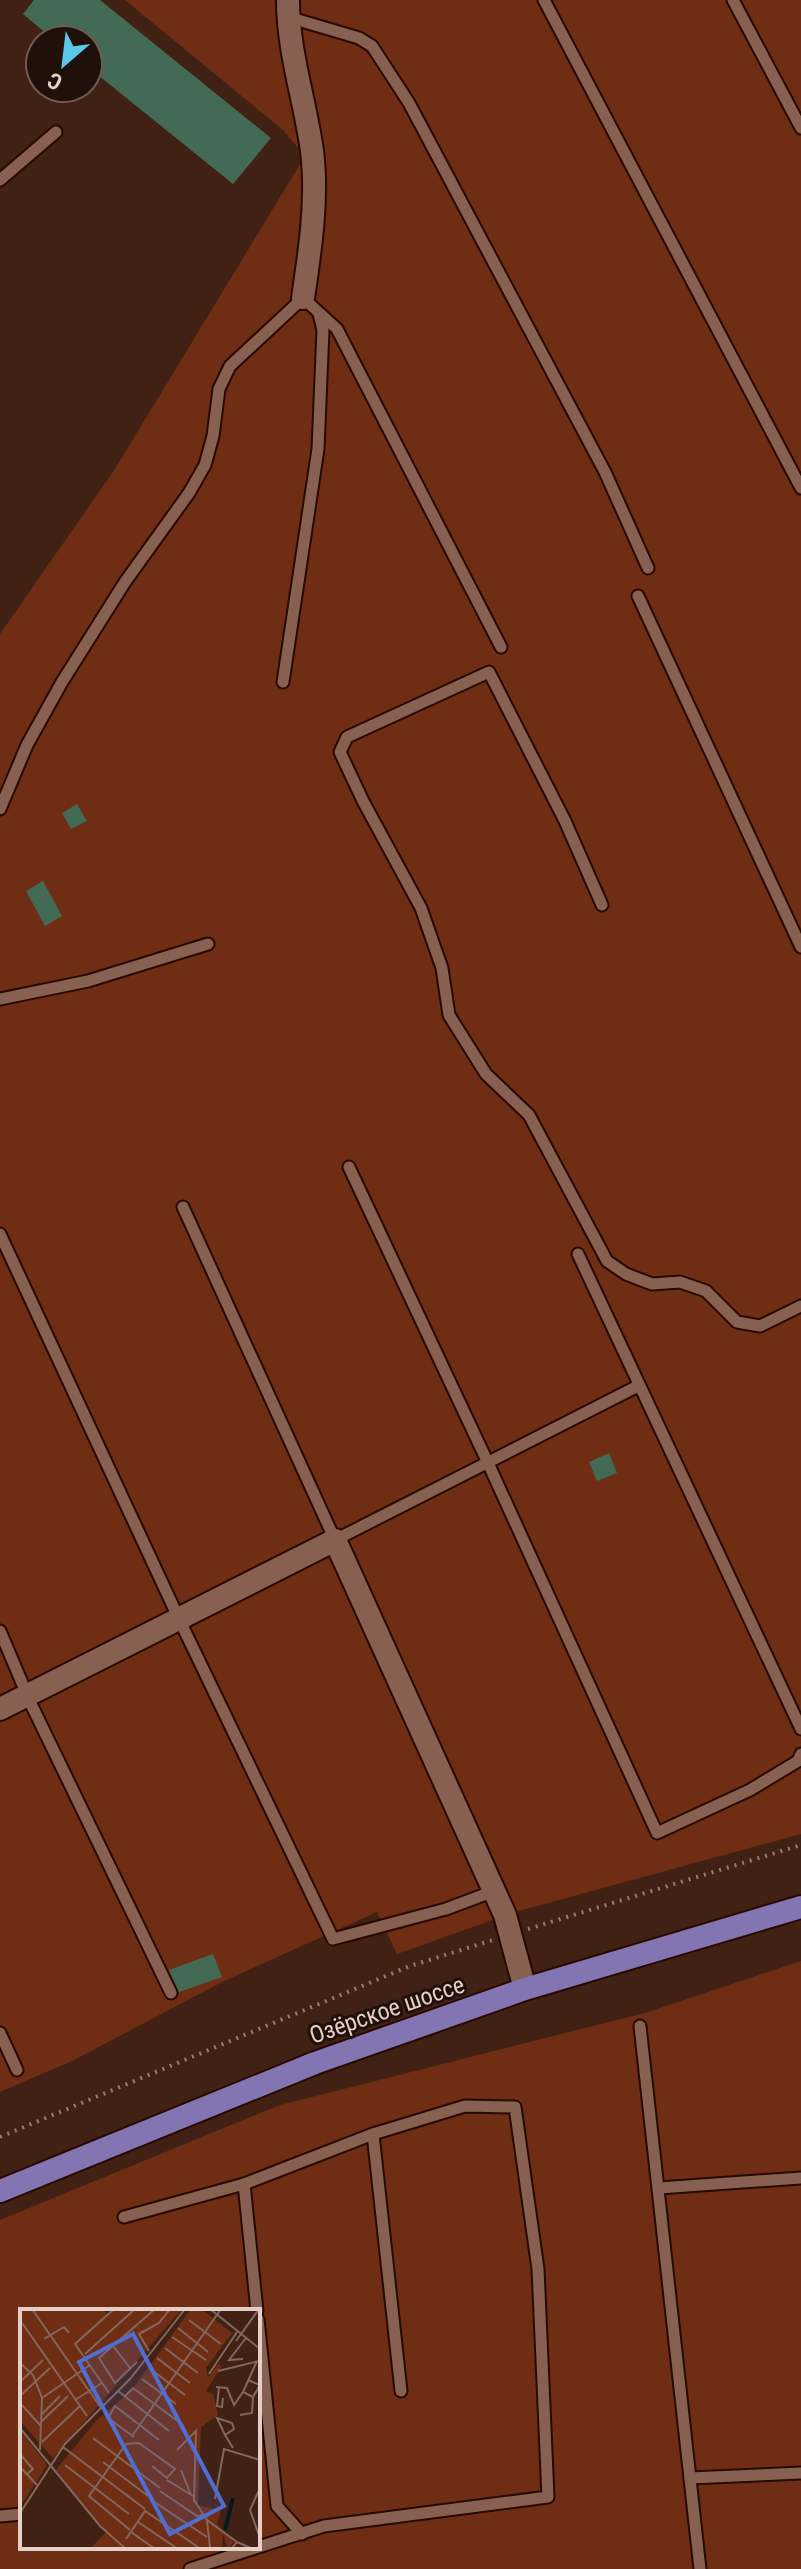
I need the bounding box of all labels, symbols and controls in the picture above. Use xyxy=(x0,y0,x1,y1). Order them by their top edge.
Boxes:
north arrow xyxy=(24,24,104,104)
text: С xyxy=(43,67,66,95)
street label: Озёрское шоссе xyxy=(306,1970,468,2050)
inset map xyxy=(20,2309,260,2549)

